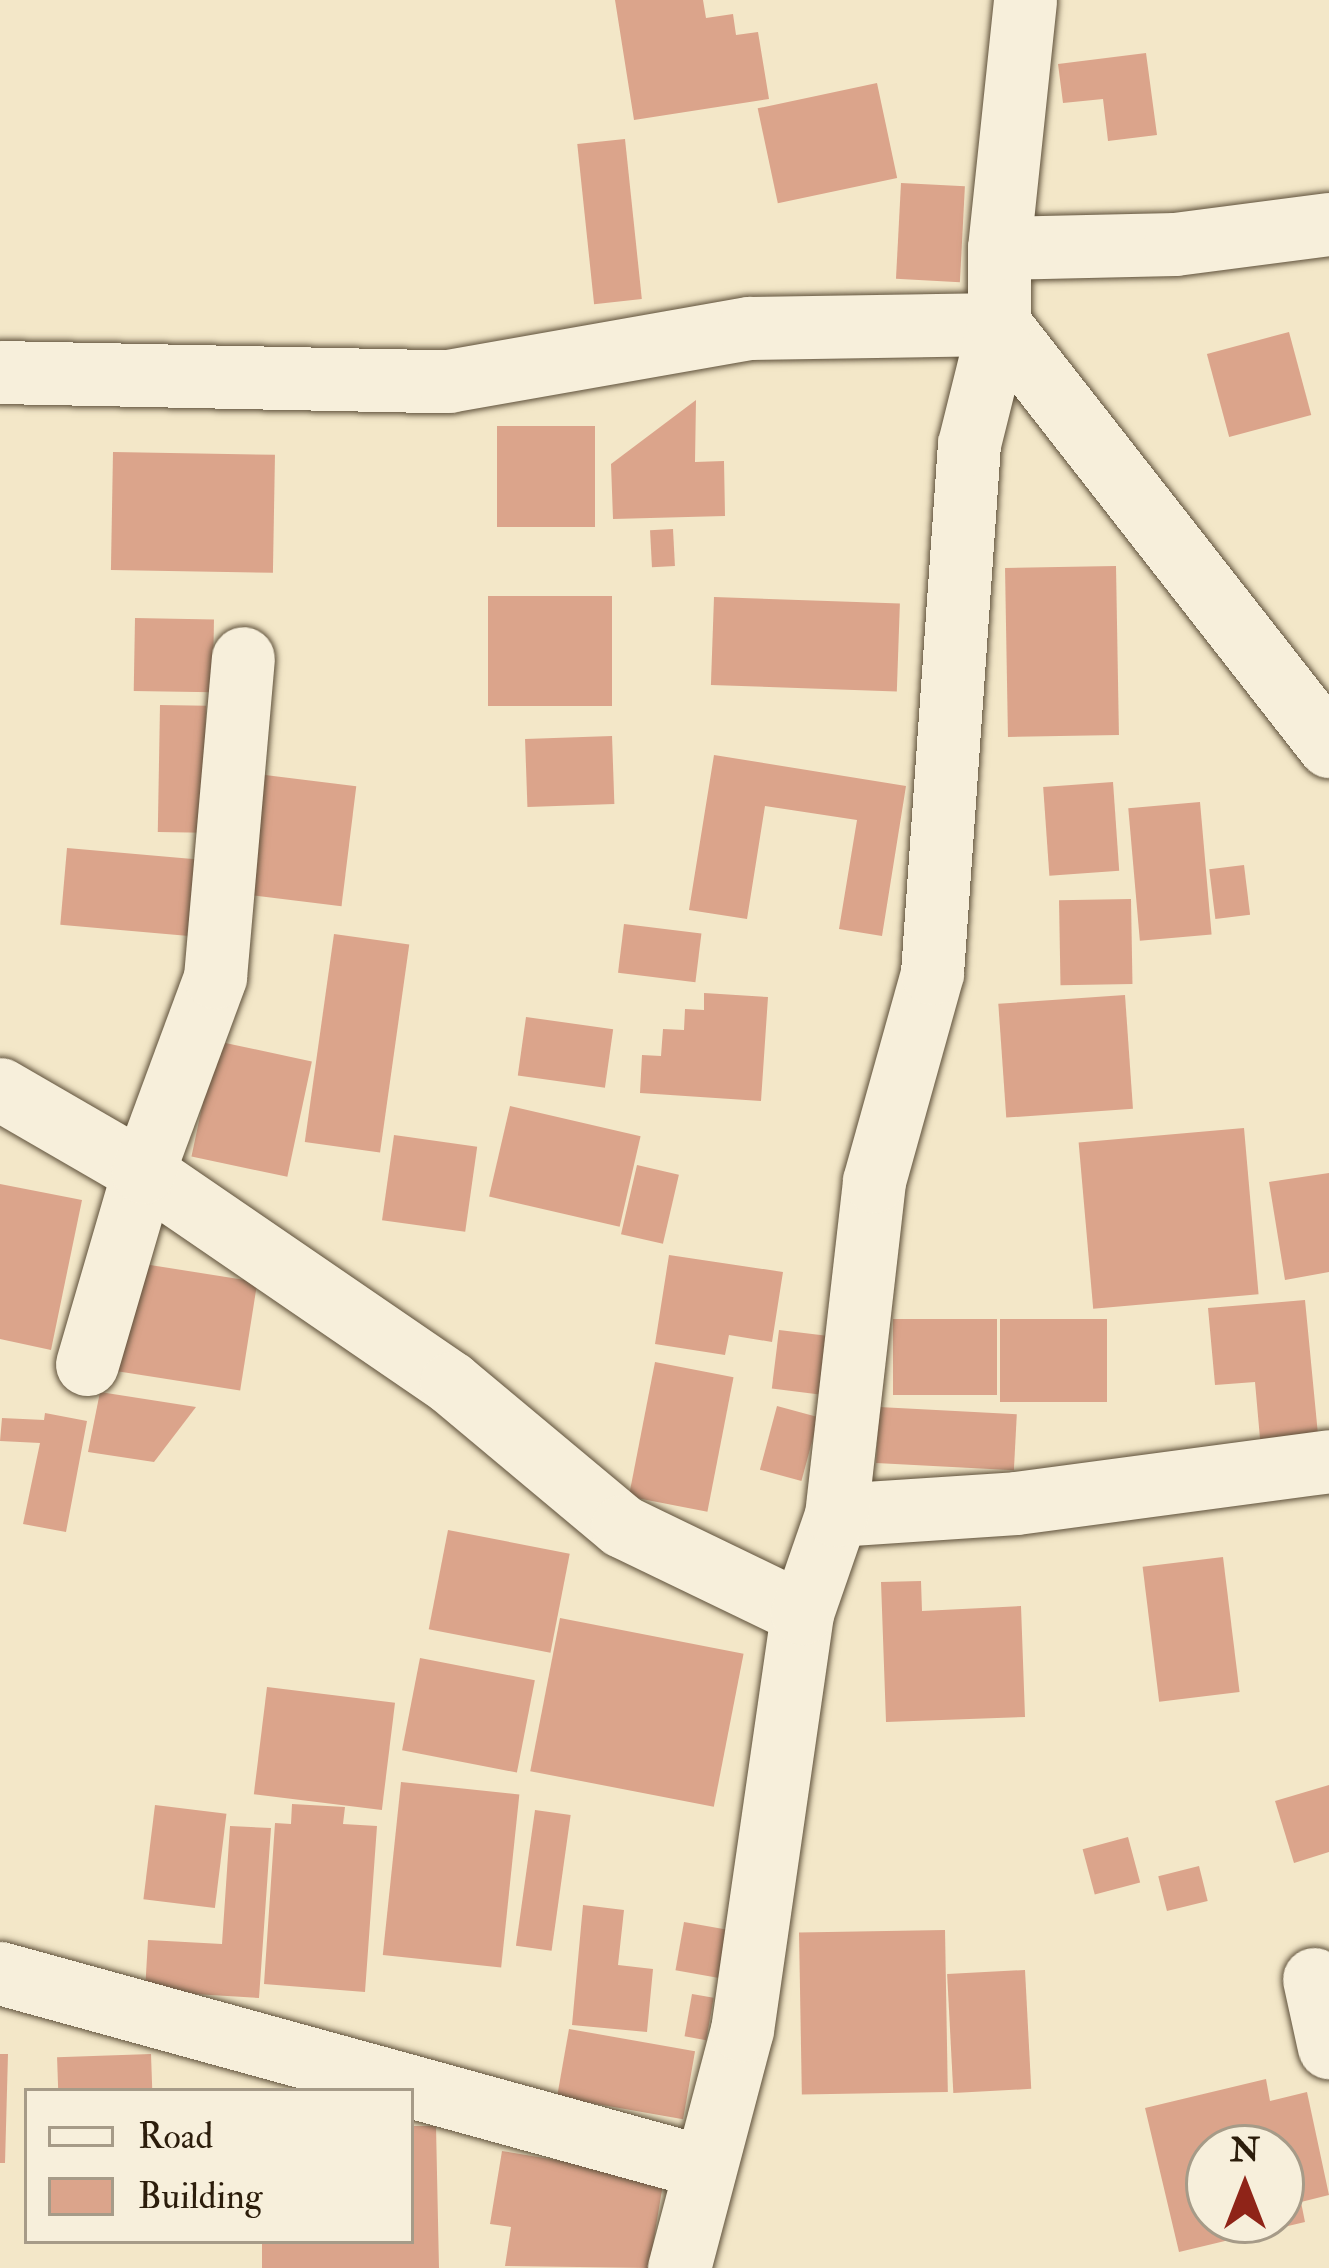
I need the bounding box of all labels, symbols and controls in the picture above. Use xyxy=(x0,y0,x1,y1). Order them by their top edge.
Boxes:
legend xyxy=(24,2088,414,2244)
text: Road xyxy=(138,2114,213,2159)
north arrow xyxy=(1185,2124,1305,2244)
text: N xyxy=(1230,2130,1260,2171)
text: Building xyxy=(138,2174,262,2219)

